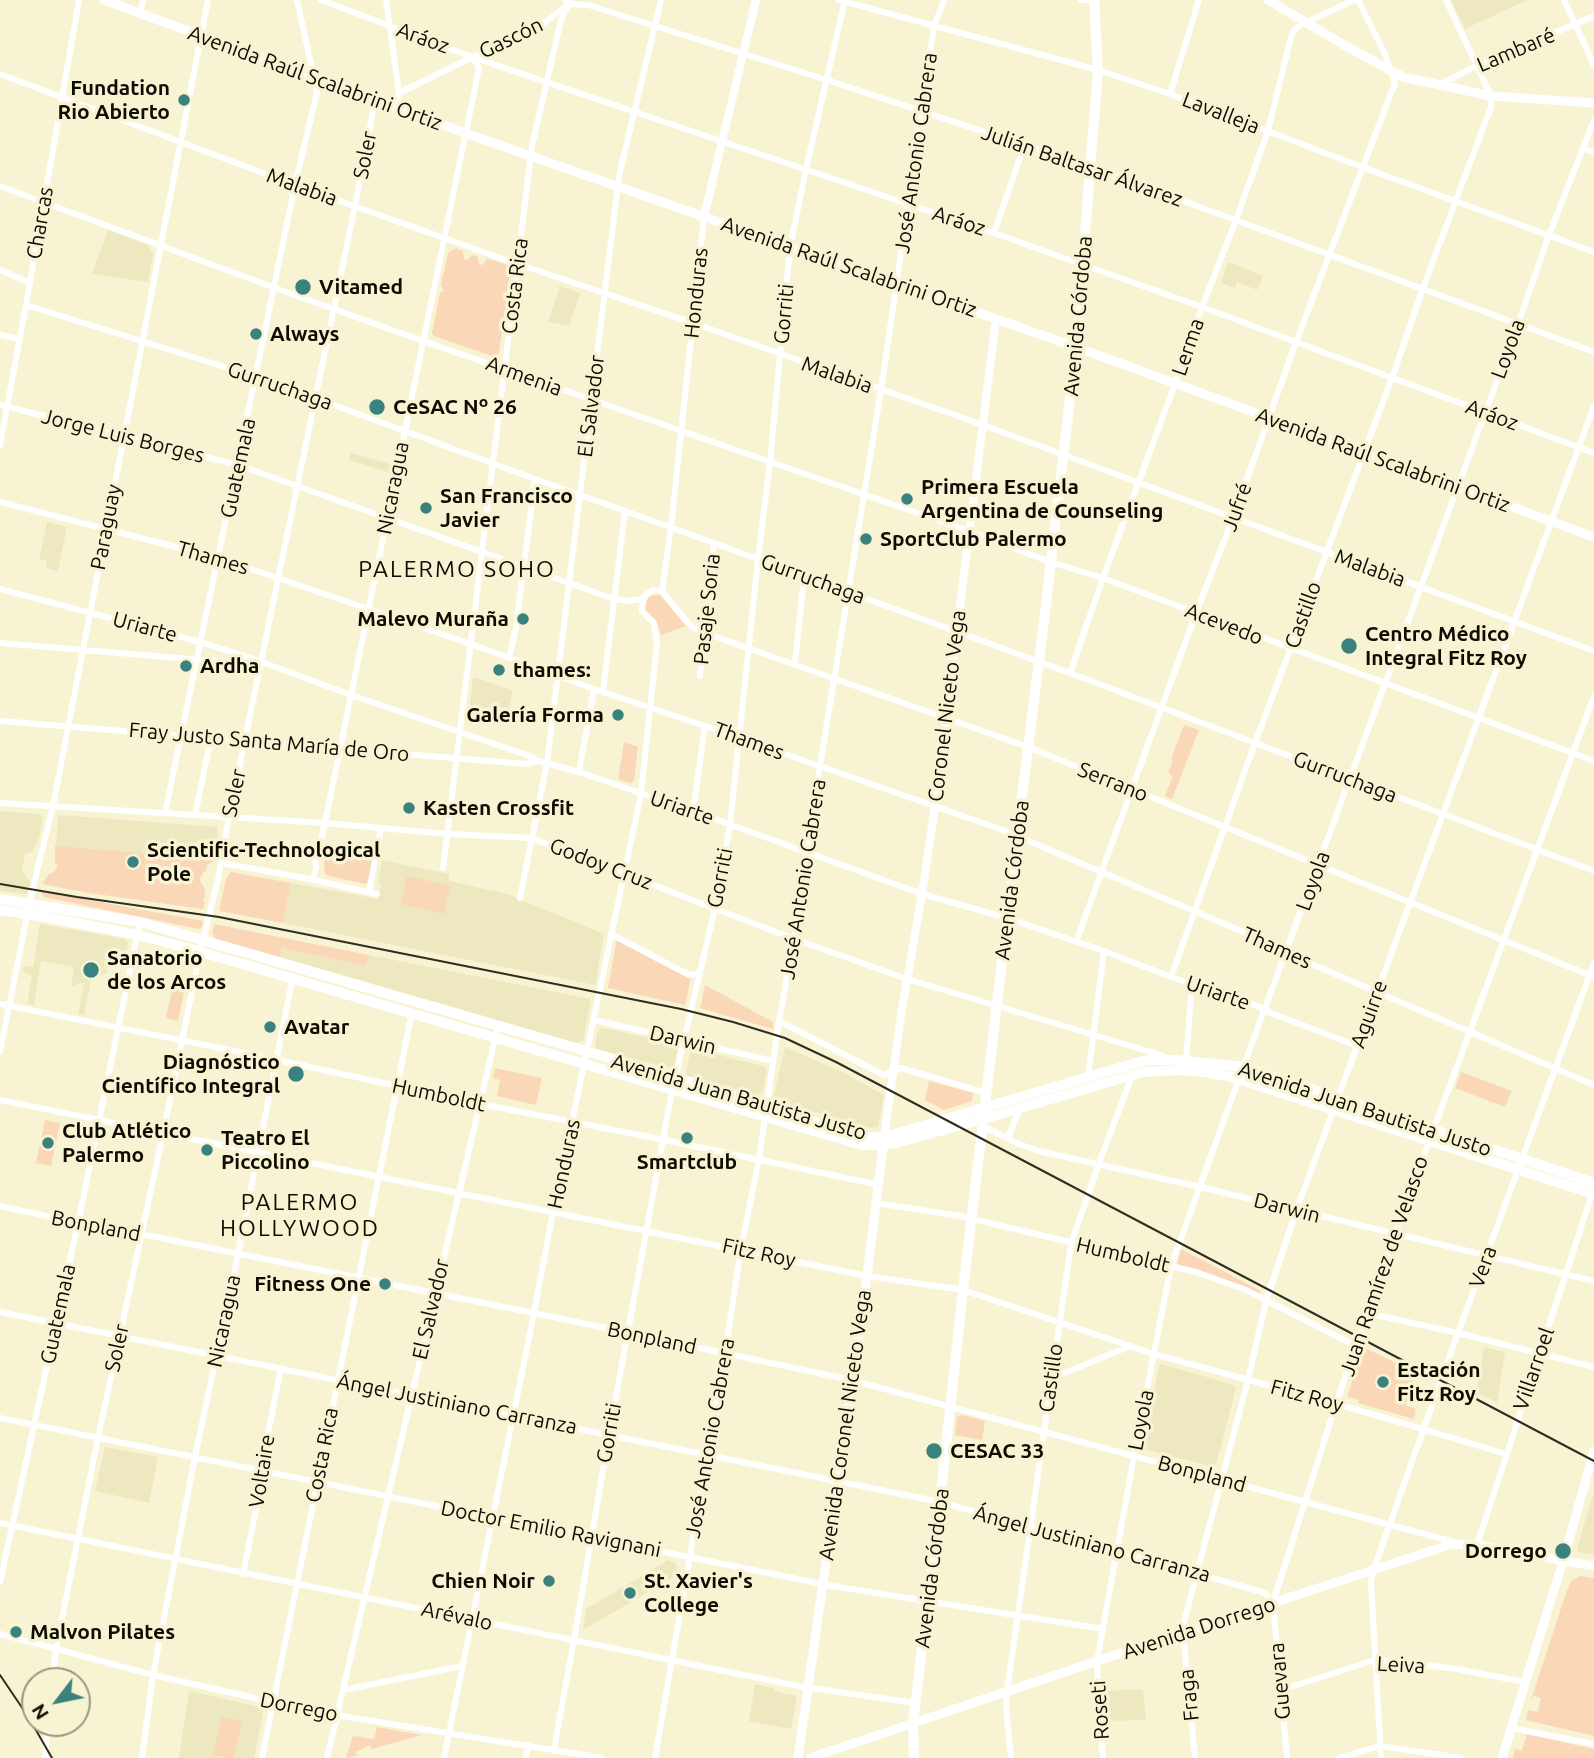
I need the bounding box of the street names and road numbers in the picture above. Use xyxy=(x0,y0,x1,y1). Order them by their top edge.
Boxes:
street label: Gascón xyxy=(475,12,547,64)
street label: Aráoz xyxy=(393,17,453,59)
street label: Avenida Raúl Scalabrini Ortiz xyxy=(184,20,446,136)
street label: Lambaré xyxy=(1473,22,1559,78)
street label: José Antonio Cabrera xyxy=(889,51,943,255)
street label: Lavalleja xyxy=(1179,87,1263,139)
street label: Julián Baltasar Álvarez xyxy=(978,120,1186,212)
street label: Soler xyxy=(348,129,382,181)
street label: Malabia xyxy=(263,163,341,211)
street label: Charcas xyxy=(21,185,59,261)
street label: Aráoz xyxy=(929,201,989,241)
street label: Avenida Raúl Scalabrini Ortiz xyxy=(718,211,980,323)
street label: Avenida Córdoba xyxy=(1058,235,1098,397)
street label: Costa Rica xyxy=(497,236,533,336)
street label: Honduras xyxy=(679,246,713,340)
street label: Gorriti xyxy=(769,283,799,345)
street label: Lerma xyxy=(1166,315,1210,379)
street label: Loyola xyxy=(1486,316,1530,382)
street label: Armenia xyxy=(482,351,566,401)
street label: Malabia xyxy=(798,351,876,399)
street label: El Salvador xyxy=(572,353,610,459)
street label: Gurruchaga xyxy=(224,356,336,416)
street label: Aráoz xyxy=(1462,394,1522,436)
street label: Avenida Raúl Scalabrini Ortiz xyxy=(1252,402,1514,518)
street label: Jorge Luis Borges xyxy=(39,404,207,468)
street label: Guatemala xyxy=(215,416,261,520)
street label: Nicaragua xyxy=(372,439,414,537)
street label: Jufré xyxy=(1217,479,1257,535)
street label: Paraguay xyxy=(85,482,127,572)
street label: Thames xyxy=(174,536,252,580)
street label: Malabia xyxy=(1331,544,1409,592)
street label: Gurruchaga xyxy=(757,548,869,610)
street label: Pasaje Soria xyxy=(689,552,725,666)
street label: Castillo xyxy=(1279,578,1327,652)
street label: Acevedo xyxy=(1182,598,1266,650)
street label: Uriarte xyxy=(110,606,180,648)
street label: Coronel Niceto Vega xyxy=(923,609,971,803)
street label: Fray Justo Santa María de Oro xyxy=(128,717,410,767)
street label: Thames xyxy=(710,717,788,765)
street label: Gurruchaga xyxy=(1289,746,1401,808)
street label: Serrano xyxy=(1074,757,1152,807)
street label: Soler xyxy=(217,767,251,819)
street label: José Antonio Cabrera xyxy=(775,777,831,981)
street label: Uriarte xyxy=(647,785,717,831)
street label: Avenida Córdoba xyxy=(990,799,1034,961)
street label: Godoy Cruz xyxy=(546,833,656,895)
street label: Gorriti xyxy=(702,846,738,910)
street label: Loyola xyxy=(1291,848,1335,914)
street label: Thames xyxy=(1238,922,1316,974)
street label: Uriarte xyxy=(1183,970,1253,1016)
street label: Aguirre xyxy=(1345,977,1393,1051)
street label: Darwin xyxy=(647,1020,719,1060)
street label: Avenida Juan Bautista Justo xyxy=(608,1048,870,1146)
street label: Avenida Juan Bautista Justo xyxy=(1235,1056,1495,1162)
street label: Humboldt xyxy=(390,1073,488,1117)
street label: Honduras xyxy=(542,1117,586,1211)
street label: Juan Ramírez de Velasco xyxy=(1334,1153,1434,1379)
street label: Darwin xyxy=(1251,1188,1323,1228)
street label: Bonpland xyxy=(49,1205,143,1247)
street label: Humboldt xyxy=(1074,1232,1172,1278)
street label: Fitz Roy xyxy=(720,1233,798,1273)
street label: Vera xyxy=(1464,1243,1502,1291)
street label: El Salvador xyxy=(407,1256,455,1362)
street label: Guatemala xyxy=(35,1262,81,1366)
street label: Nicaragua xyxy=(202,1272,246,1370)
street label: Avenida Coronel Niceto Vega xyxy=(814,1288,876,1562)
street label: Bonpland xyxy=(605,1316,699,1360)
street label: Soler xyxy=(100,1322,134,1374)
street label: Villarroel xyxy=(1508,1324,1560,1414)
street label: José Antonio Cabrera xyxy=(680,1336,740,1540)
street label: Castillo xyxy=(1034,1342,1068,1414)
street label: Ángel Justiniano Carranza xyxy=(335,1368,579,1440)
street label: Fitz Roy xyxy=(1268,1374,1346,1418)
street label: Loyola xyxy=(1123,1387,1159,1453)
street label: Gorriti xyxy=(591,1401,627,1465)
street label: Costa Rica xyxy=(300,1405,344,1505)
street label: Voltaire xyxy=(244,1432,280,1510)
street label: Bonpland xyxy=(1155,1450,1249,1498)
street label: Avenida Córdoba xyxy=(910,1487,954,1649)
street label: Doctor Emilio Ravignani xyxy=(439,1495,663,1563)
street label: Ángel Justiniano Carranza xyxy=(971,1500,1213,1588)
street label: Avenida Dorrego xyxy=(1119,1591,1279,1665)
street label: Arévalo xyxy=(419,1596,495,1636)
street label: Guevara xyxy=(1264,1641,1296,1721)
street label: Leiva xyxy=(1376,1651,1426,1679)
street label: Fraga xyxy=(1174,1668,1204,1722)
street label: Roseti xyxy=(1085,1679,1115,1741)
street label: Dorrego xyxy=(258,1687,340,1727)

